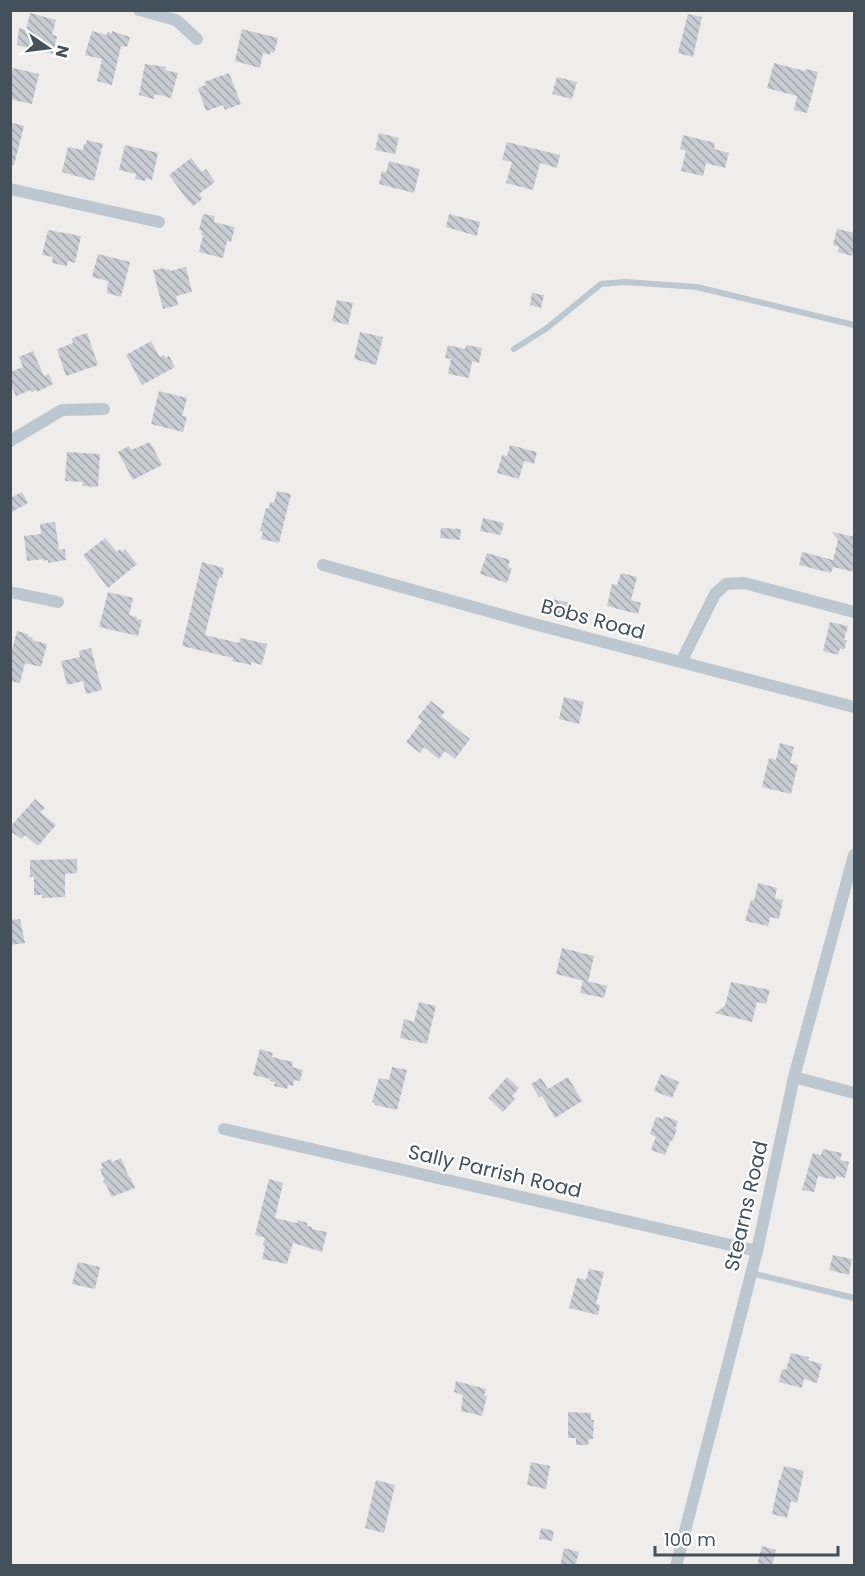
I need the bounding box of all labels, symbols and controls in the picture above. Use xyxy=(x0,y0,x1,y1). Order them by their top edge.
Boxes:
north arrow xyxy=(18,18,78,78)
text: N xyxy=(49,43,75,60)
street label: Bobs Road xyxy=(538,592,648,646)
street label: Sally Parrish Road xyxy=(406,1137,584,1205)
street label: Stearns Road xyxy=(717,1138,775,1274)
scale bar xyxy=(655,1519,838,1557)
text: 100 m xyxy=(664,1527,716,1552)

